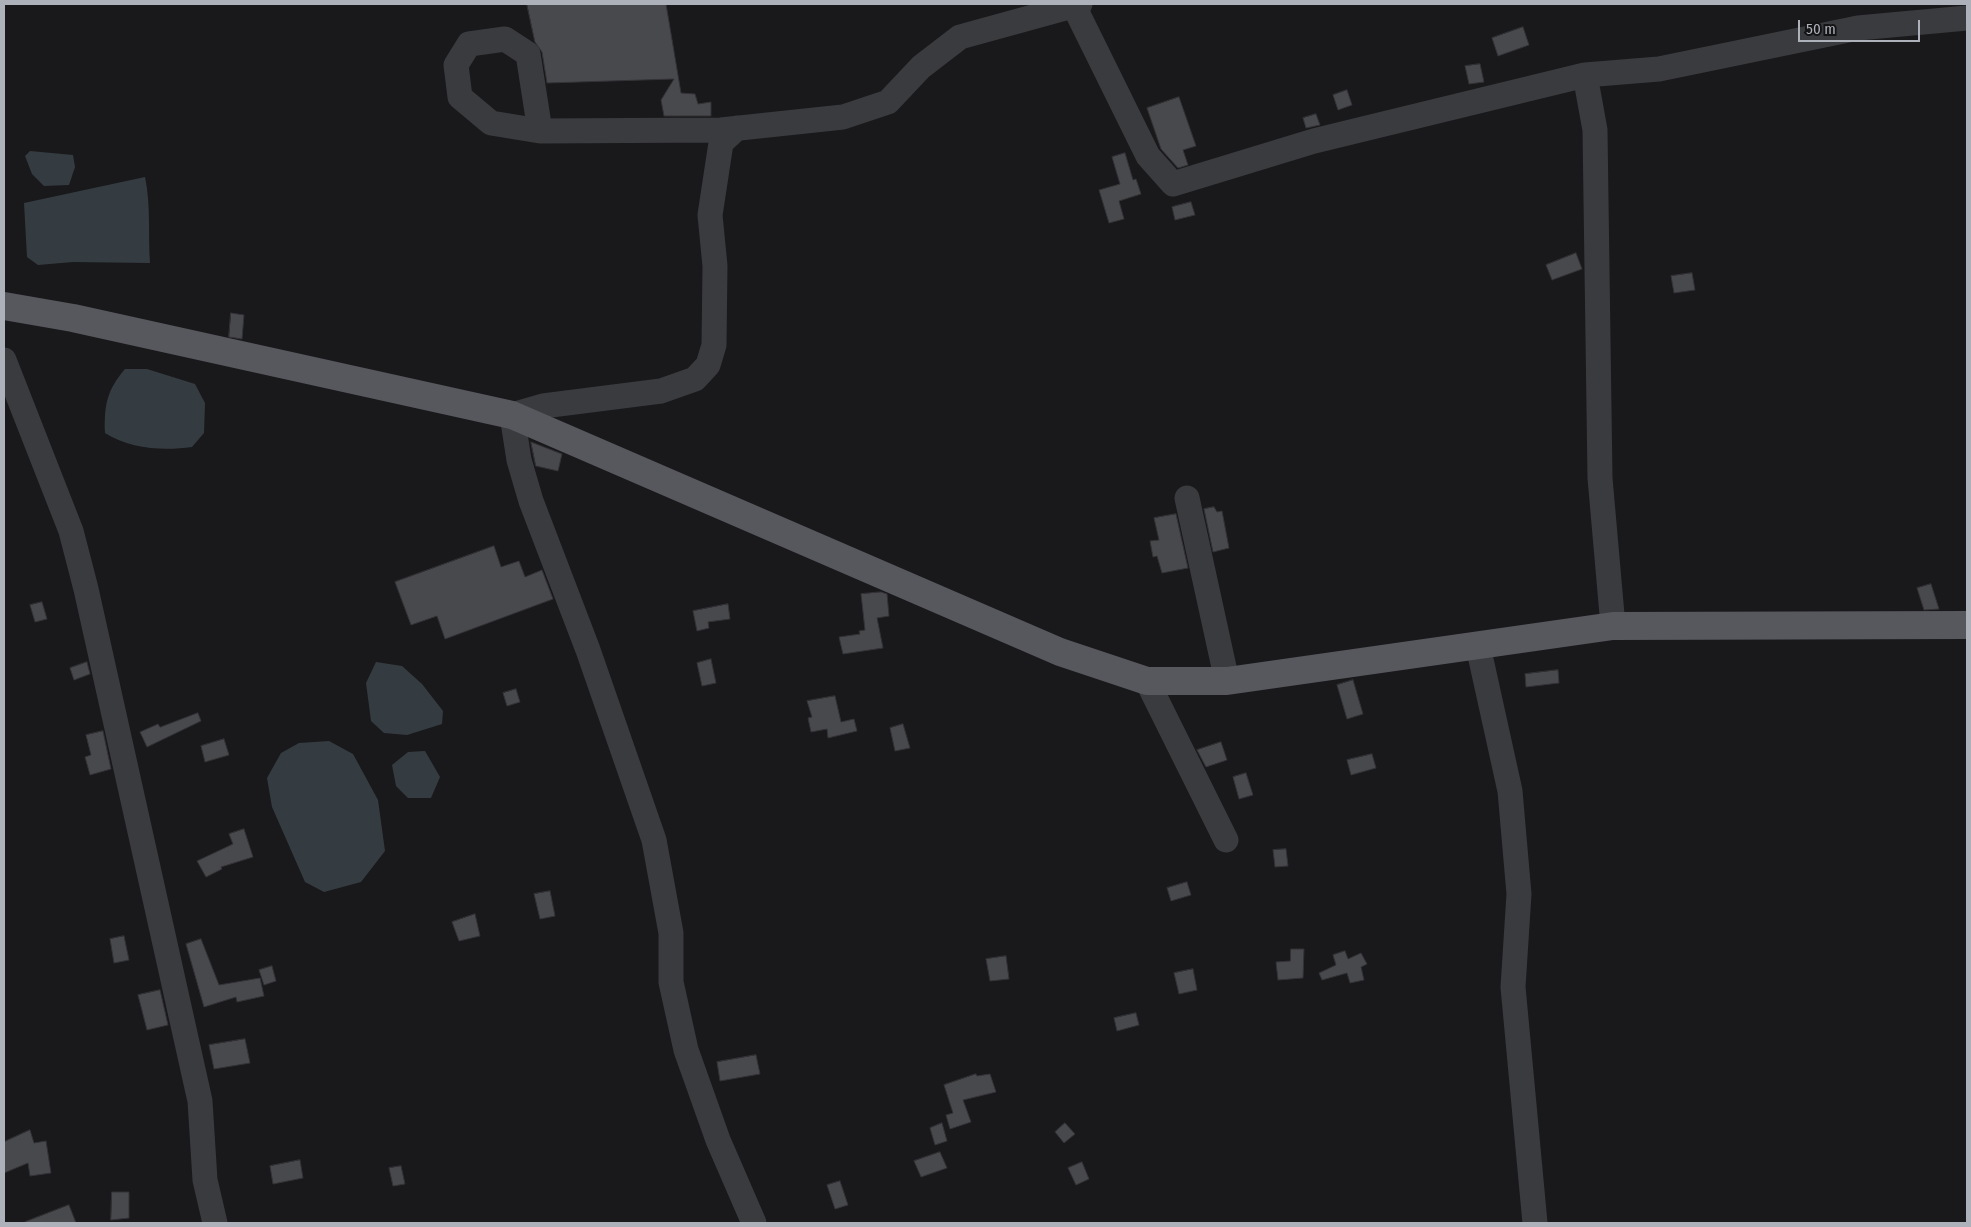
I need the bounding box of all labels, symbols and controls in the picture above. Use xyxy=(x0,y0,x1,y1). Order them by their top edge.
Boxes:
scale bar xyxy=(1801,10,1924,42)
text: 50 m xyxy=(1806,20,1836,38)

